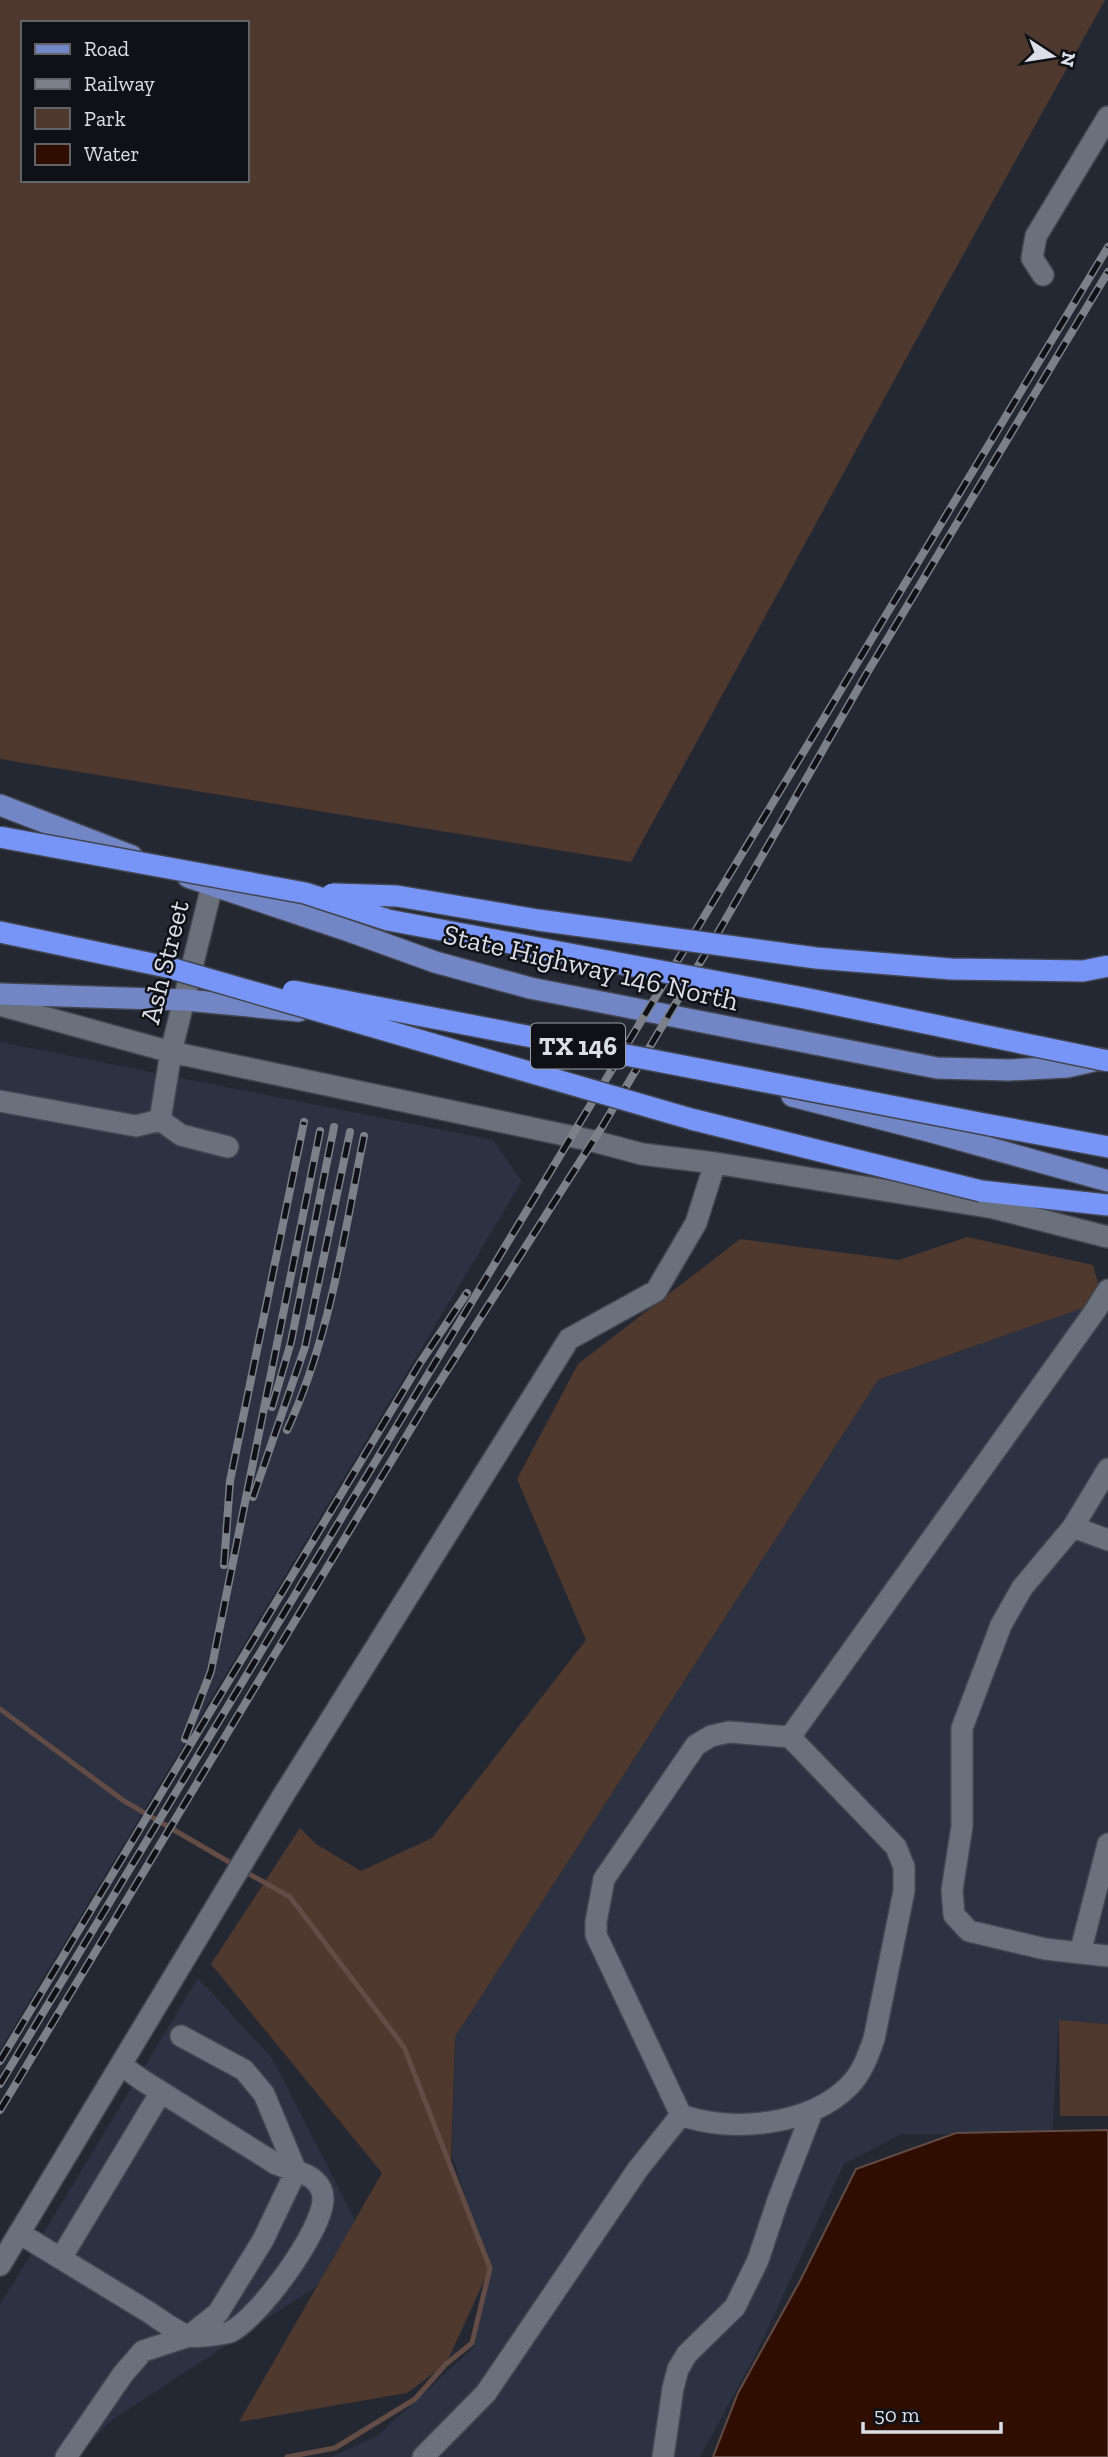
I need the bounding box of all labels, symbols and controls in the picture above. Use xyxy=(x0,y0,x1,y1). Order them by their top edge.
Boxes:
legend xyxy=(21,21,248,182)
north arrow xyxy=(1017,21,1087,91)
text: Road xyxy=(84,36,130,61)
text: N xyxy=(1055,50,1081,69)
text: Railway xyxy=(84,71,155,96)
text: Park xyxy=(84,106,126,131)
text: Water xyxy=(84,141,139,166)
street label: Ash Street xyxy=(133,896,196,1027)
street label: State Highway 146 North xyxy=(440,917,742,1018)
road number: TX 146 xyxy=(531,1023,625,1068)
scale bar xyxy=(863,2390,1001,2434)
text: 50 m xyxy=(874,2402,920,2427)

